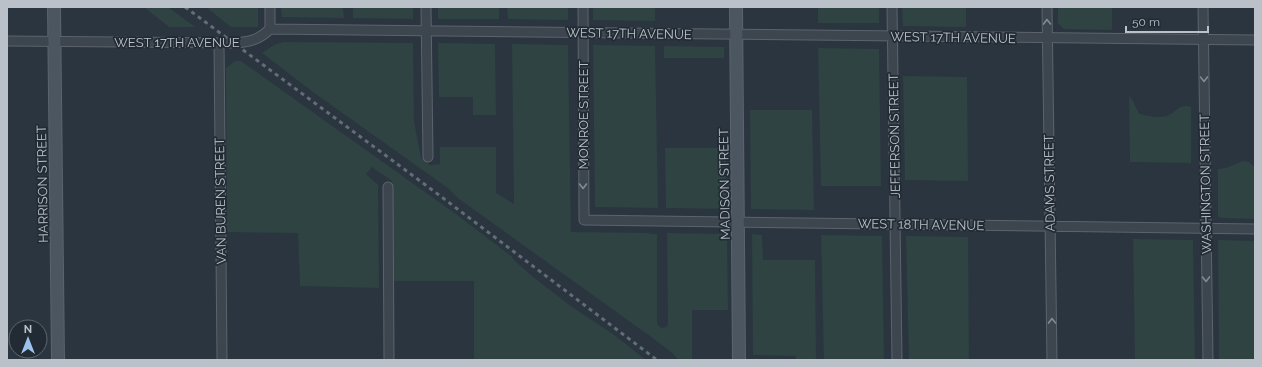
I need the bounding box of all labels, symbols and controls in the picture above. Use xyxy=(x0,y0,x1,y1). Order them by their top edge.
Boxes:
scale bar xyxy=(1126,8,1208,34)
text: 50 m xyxy=(1132,15,1160,29)
one-way arrow xyxy=(1043,19,1051,25)
street label: WEST 17TH AVENUE xyxy=(566,25,692,42)
street label: WEST 17TH AVENUE xyxy=(890,29,1016,46)
street label: WEST 17TH AVENUE xyxy=(114,35,240,50)
street label: MONROE STREET xyxy=(576,61,591,169)
street label: JEFFERSON STREET xyxy=(886,73,903,199)
one-way arrow xyxy=(1200,76,1208,82)
street label: WASHINGTON STREET xyxy=(1197,114,1214,254)
street label: HARRISON STREET xyxy=(34,125,51,243)
street label: MADISON STREET xyxy=(716,128,733,240)
street label: ADAMS STREET xyxy=(1041,134,1058,232)
street label: VAN BUREN STREET xyxy=(212,138,229,264)
one-way arrow xyxy=(579,183,587,189)
street label: WEST 18TH AVENUE xyxy=(858,216,984,233)
one-way arrow xyxy=(1202,276,1211,282)
one-way arrow xyxy=(1048,318,1056,324)
north arrow xyxy=(8,319,48,359)
text: N xyxy=(24,323,32,336)

